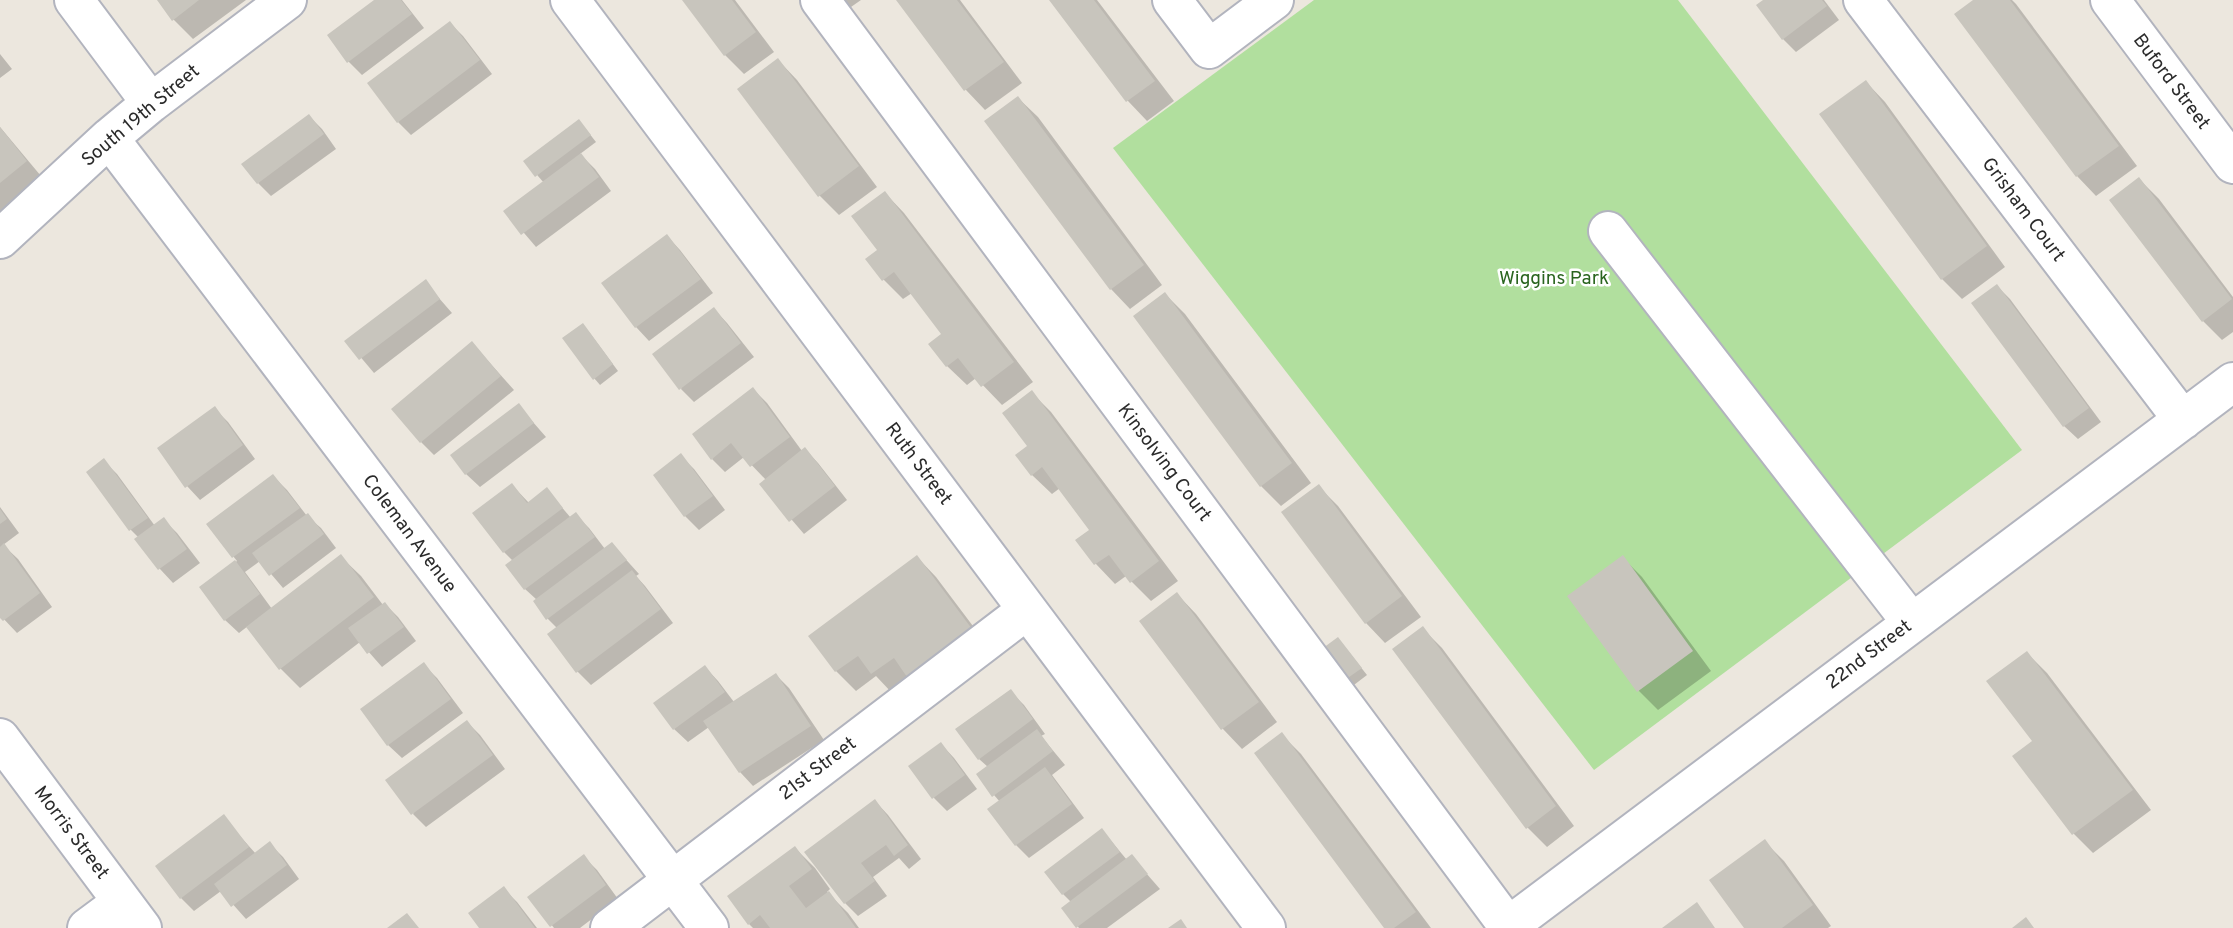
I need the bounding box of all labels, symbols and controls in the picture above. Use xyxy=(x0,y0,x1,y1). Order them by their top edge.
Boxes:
street label: Buford Street xyxy=(2127,29,2215,135)
street label: South 19th Street xyxy=(77,60,205,172)
street label: Grisham Court xyxy=(1976,153,2070,267)
park label: Wiggins Park xyxy=(1499,267,1609,291)
street label: Kinsolving Court xyxy=(1112,399,1216,527)
street label: Ruth Street xyxy=(879,418,957,510)
street label: Coleman Avenue xyxy=(356,470,462,598)
street label: 22nd Street xyxy=(1821,615,1917,695)
street label: 21st Street xyxy=(774,732,862,806)
street label: Morris Street xyxy=(28,781,114,885)

